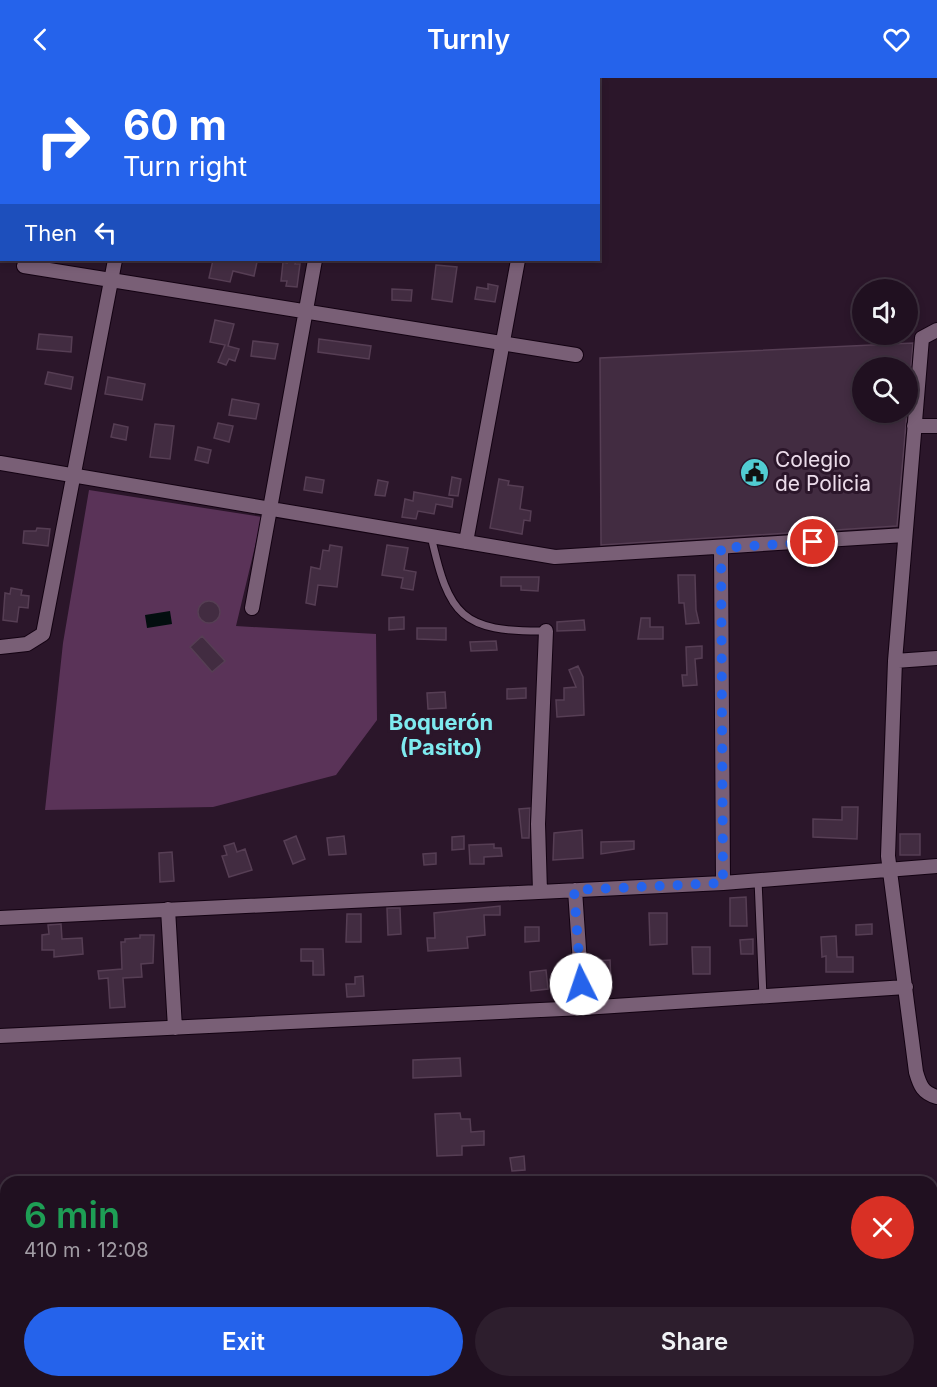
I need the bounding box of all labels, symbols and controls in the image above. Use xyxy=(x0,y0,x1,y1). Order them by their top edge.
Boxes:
icon: back xyxy=(24,23,57,56)
text: Turnly xyxy=(427,23,510,56)
icon: heart xyxy=(880,23,913,56)
text: 60 m xyxy=(123,99,227,150)
icon: right xyxy=(24,102,102,180)
text: Turn right xyxy=(123,150,247,183)
icon: left xyxy=(89,216,122,249)
text: Then xyxy=(24,220,77,246)
map controls xyxy=(852,279,918,423)
button: sound xyxy=(852,279,918,345)
button: search xyxy=(852,357,918,423)
place label: Colegio de Policia xyxy=(775,447,871,496)
public building icon: Colegio de Policia xyxy=(738,456,770,488)
pin xyxy=(787,516,838,567)
icon: arrive xyxy=(796,525,829,558)
district label: Boquerón (Pasito) xyxy=(389,709,493,760)
position arrow xyxy=(549,952,613,1016)
text: 6 min xyxy=(24,1193,120,1237)
button: close xyxy=(851,1196,914,1259)
text: 410 m · 12:08 xyxy=(24,1238,149,1262)
button: Exit xyxy=(24,1307,463,1376)
button: Share xyxy=(475,1307,914,1376)

